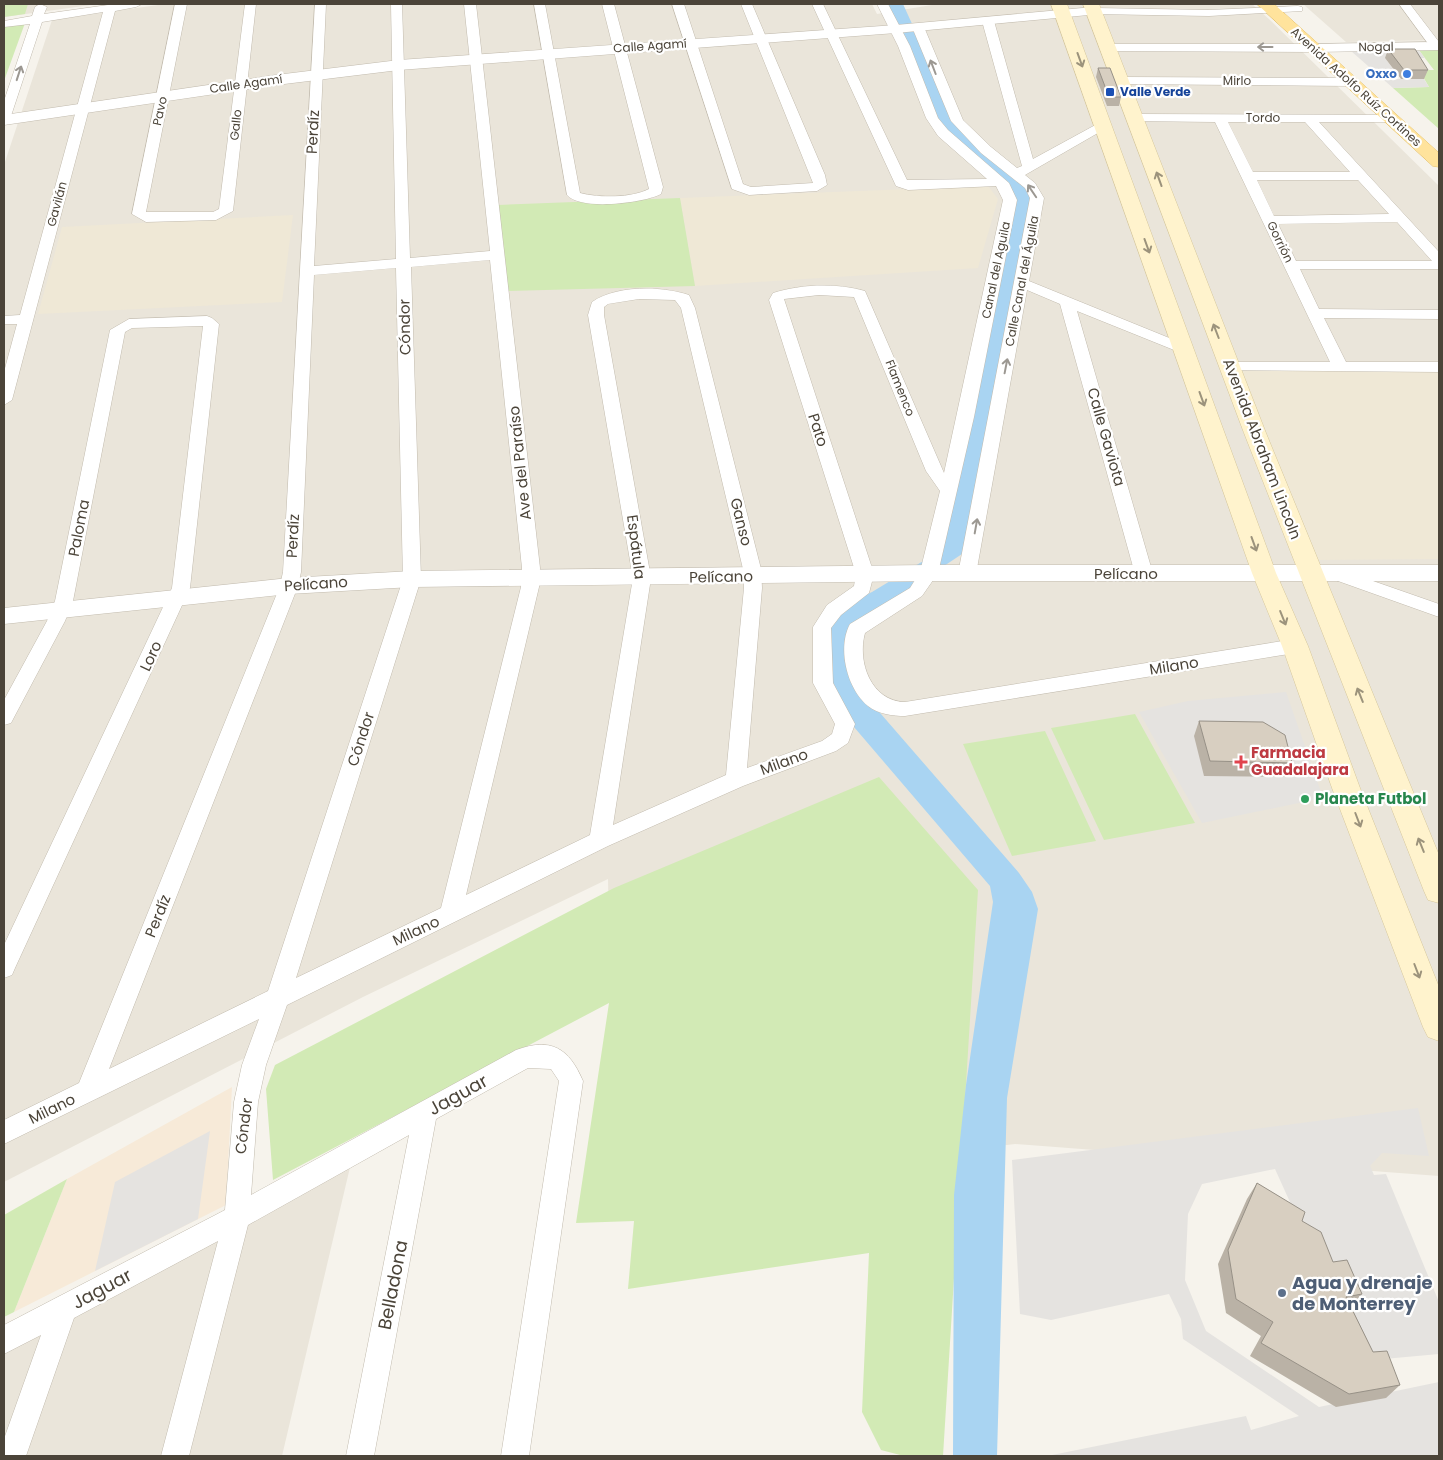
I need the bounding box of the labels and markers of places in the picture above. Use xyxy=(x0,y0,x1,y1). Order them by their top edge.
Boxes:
place label: Oxxo xyxy=(1366,65,1397,82)
marker: Oxxo xyxy=(1401,68,1413,80)
place label: Valle Verde xyxy=(1120,83,1191,100)
marker: Valle Verde xyxy=(1104,86,1116,98)
place label: Farmacia Guadalajara xyxy=(1251,742,1349,780)
marker: Farmacia Guadalajara xyxy=(1235,756,1247,768)
place label: Planeta Futbol xyxy=(1315,788,1426,809)
marker: Planeta Futbol xyxy=(1299,793,1311,805)
place label: Agua y drenaje de Monterrey xyxy=(1292,1270,1433,1316)
marker: Agua y drenaje de Monterrey xyxy=(1276,1287,1288,1299)

